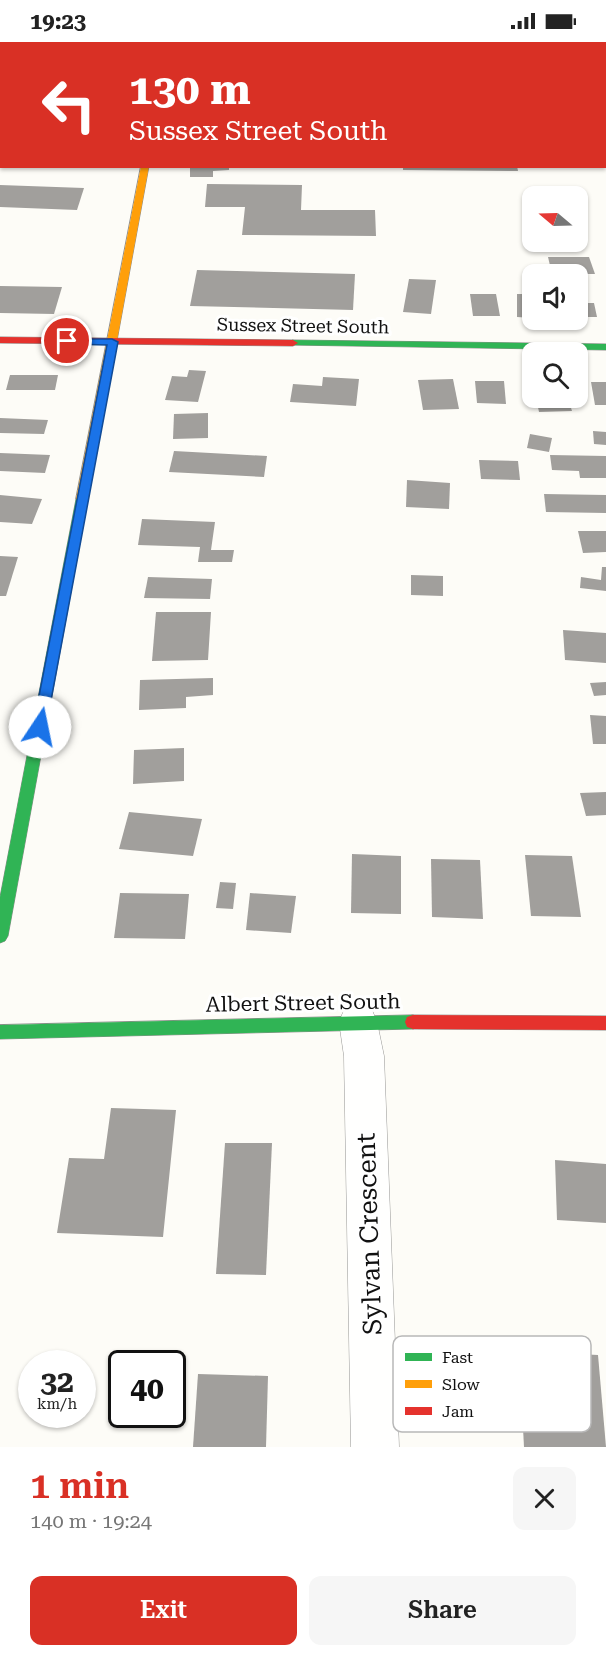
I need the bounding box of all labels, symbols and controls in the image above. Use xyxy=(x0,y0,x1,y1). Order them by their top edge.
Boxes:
text: 19:23 xyxy=(30,9,86,34)
text: 130 m xyxy=(129,65,251,114)
icon: left xyxy=(30,66,108,144)
text: Sussex Street South xyxy=(129,115,387,147)
north arrow xyxy=(522,186,588,252)
map controls xyxy=(522,186,588,408)
button: sound xyxy=(522,264,588,330)
street label: Sussex Street South xyxy=(217,313,390,338)
pin xyxy=(41,315,92,366)
icon: arrive xyxy=(50,324,83,357)
button: search xyxy=(522,342,588,408)
position arrow xyxy=(8,695,72,759)
street label: Albert Street South xyxy=(205,989,401,1017)
street label: Sylvan Crescent xyxy=(350,1132,388,1336)
legend xyxy=(393,1336,591,1432)
text: Fast xyxy=(442,1348,473,1367)
speed limit sign: 40 xyxy=(108,1350,186,1428)
text: 32 xyxy=(40,1364,74,1399)
text: Slow xyxy=(442,1375,480,1394)
text: km/h xyxy=(37,1395,77,1413)
text: Jam xyxy=(442,1402,474,1421)
text: 1 min xyxy=(30,1465,129,1507)
button: close xyxy=(513,1467,576,1530)
text: 140 m · 19:24 xyxy=(30,1509,152,1533)
button: Exit xyxy=(30,1576,297,1645)
button: Share xyxy=(309,1576,576,1645)

